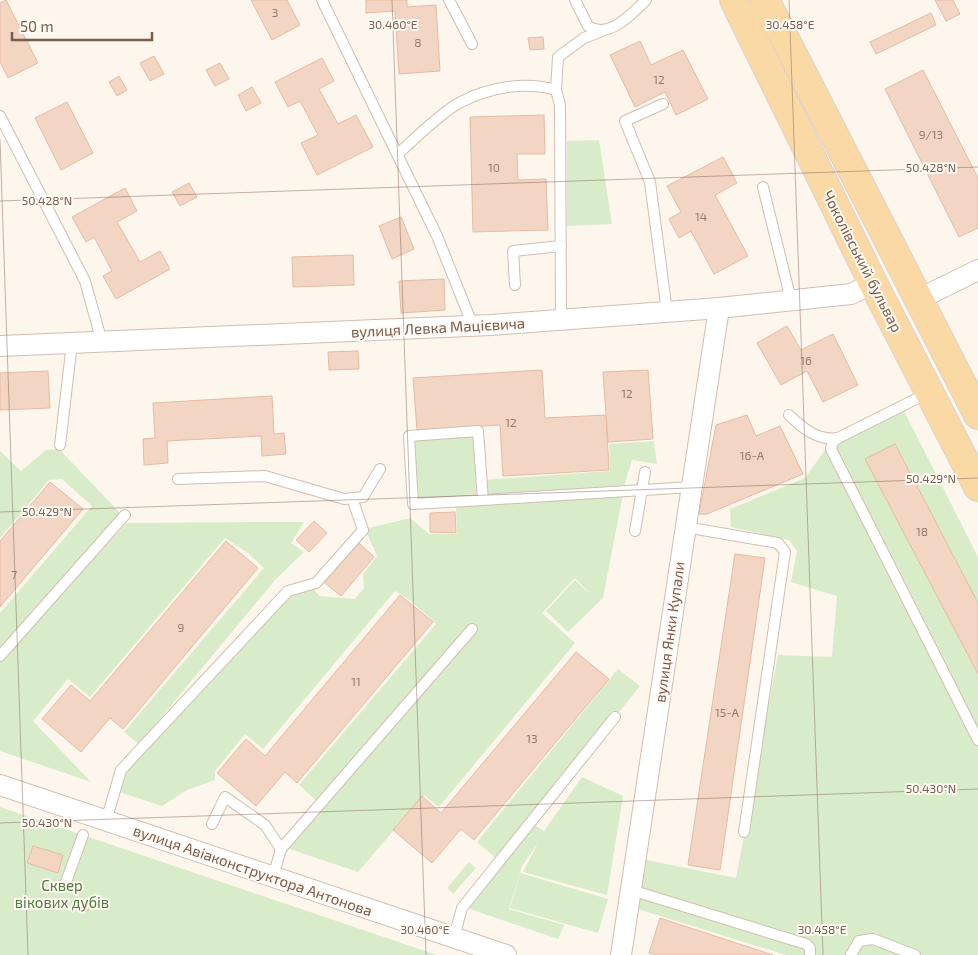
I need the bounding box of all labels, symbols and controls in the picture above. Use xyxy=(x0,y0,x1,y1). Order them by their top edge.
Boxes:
house number: 3 xyxy=(272,5,278,19)
scale bar xyxy=(12,10,152,42)
text: 50 m xyxy=(20,17,54,35)
text: 30.460°E xyxy=(368,17,418,31)
text: 30.458°E xyxy=(766,17,815,31)
house number: 8 xyxy=(414,35,422,49)
house number: 12 xyxy=(653,72,665,86)
house number: 9/13 xyxy=(919,127,943,141)
house number: 10 xyxy=(488,160,500,174)
text: 50.428°N xyxy=(906,160,956,174)
street label: Чоколівський бульвар xyxy=(819,187,907,335)
text: 50.428°N xyxy=(22,193,72,207)
house number: 14 xyxy=(695,209,707,223)
street label: вулиця Левка Мацієвича xyxy=(351,313,526,342)
house number: 16 xyxy=(800,353,812,367)
house number: 12 xyxy=(621,386,633,400)
house number: 12 xyxy=(505,415,517,429)
house number: 16-А xyxy=(740,448,765,462)
text: 50.429°N xyxy=(906,471,956,485)
text: 50.429°N xyxy=(22,504,72,518)
house number: 18 xyxy=(916,524,928,538)
street label: вулиця Янки Купали xyxy=(650,560,689,704)
house number: 7 xyxy=(11,567,17,581)
house number: 9 xyxy=(178,620,185,634)
house number: 11 xyxy=(351,674,361,688)
house number: 15-А xyxy=(715,705,740,719)
house number: 13 xyxy=(526,731,538,745)
text: 50.430°N xyxy=(906,781,956,795)
text: 50.430°N xyxy=(22,815,72,829)
street label: вулиця Авіаконструктора Антонова xyxy=(131,821,375,920)
park label: Сквер вікових дубів xyxy=(15,876,109,912)
text: 30.460°E xyxy=(400,922,450,936)
text: 30.458°E xyxy=(798,922,847,936)

